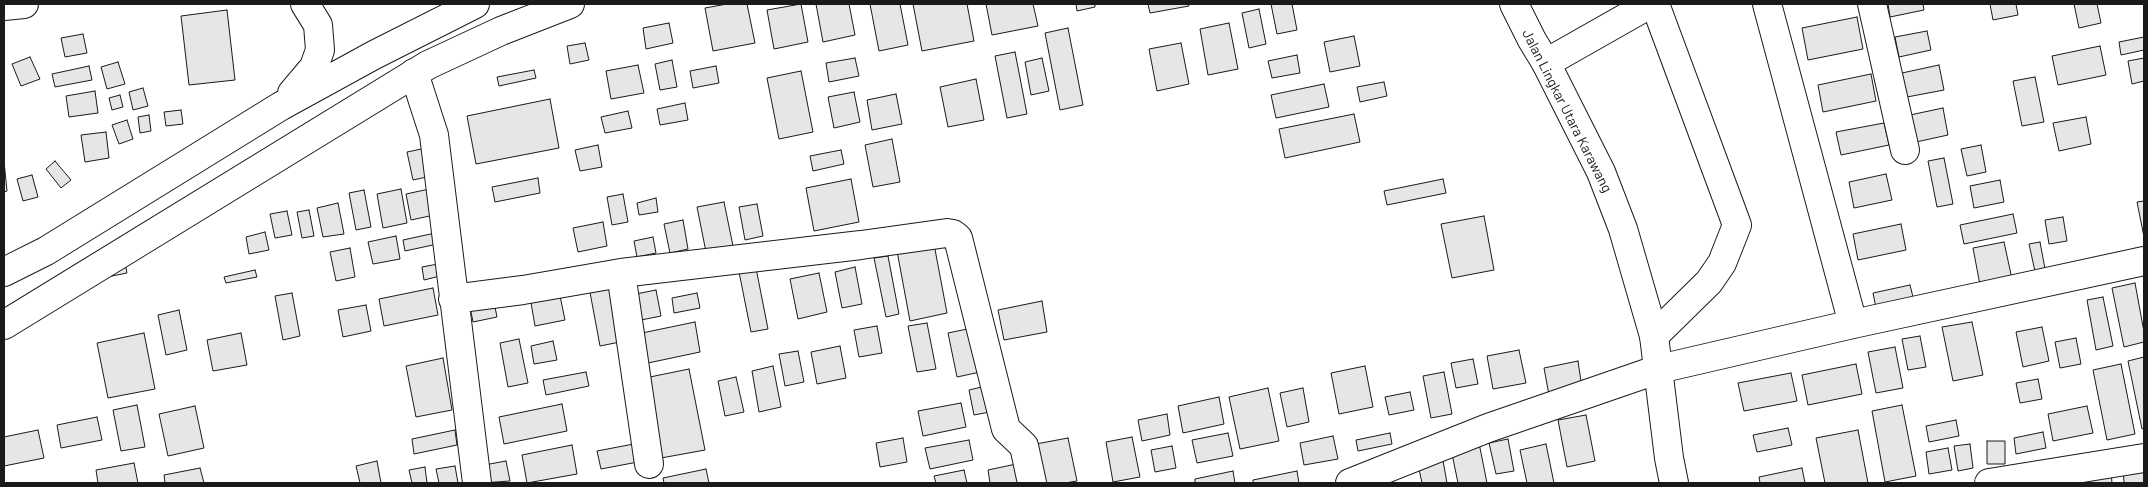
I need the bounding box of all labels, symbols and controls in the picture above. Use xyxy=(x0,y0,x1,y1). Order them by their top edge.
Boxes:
street label: Jalan Lingkar Utara Karawang xyxy=(1518,27,1616,195)

